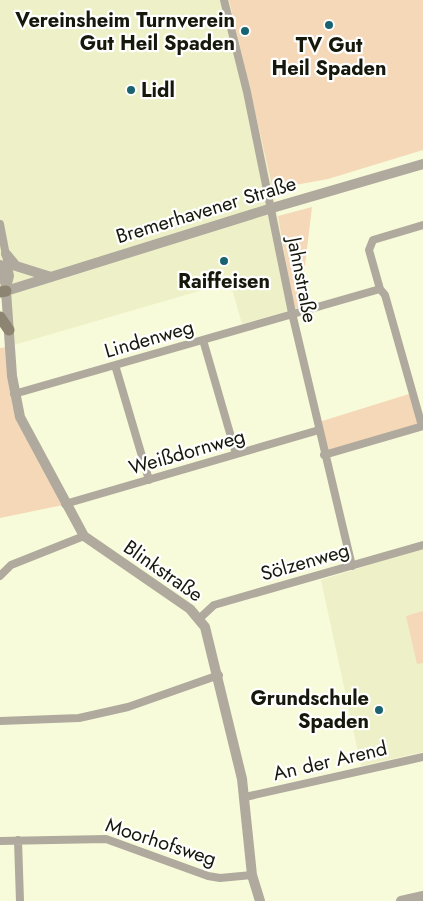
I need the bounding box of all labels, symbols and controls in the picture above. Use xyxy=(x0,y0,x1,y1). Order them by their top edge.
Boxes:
place label: Vereinsheim Turnverein Gut Heil Spaden xyxy=(14,6,235,58)
marker: TV Gut Heil Spaden xyxy=(323,19,335,31)
marker: Vereinsheim Turnverein Gut Heil Spaden xyxy=(239,25,251,37)
place label: TV Gut Heil Spaden xyxy=(271,31,387,83)
place label: Lidl xyxy=(141,76,175,105)
marker: Lidl xyxy=(125,84,137,96)
street label: Bremerhavener Straße xyxy=(112,169,300,251)
street label: Jahnstraße xyxy=(279,232,324,325)
marker: Raiffeisen xyxy=(218,255,230,267)
place label: Raiffeisen xyxy=(178,267,270,296)
street label: Lindenweg xyxy=(101,312,197,366)
street label: Weißdornweg xyxy=(126,422,248,482)
street label: Blinkstraße xyxy=(117,533,209,609)
street label: Sölzenweg xyxy=(257,536,353,588)
place label: Grundschule Spaden xyxy=(250,684,369,736)
marker: Grundschule Spaden xyxy=(373,704,385,716)
street label: An der Arend xyxy=(270,734,390,788)
street label: Moorhofsweg xyxy=(102,810,220,874)

